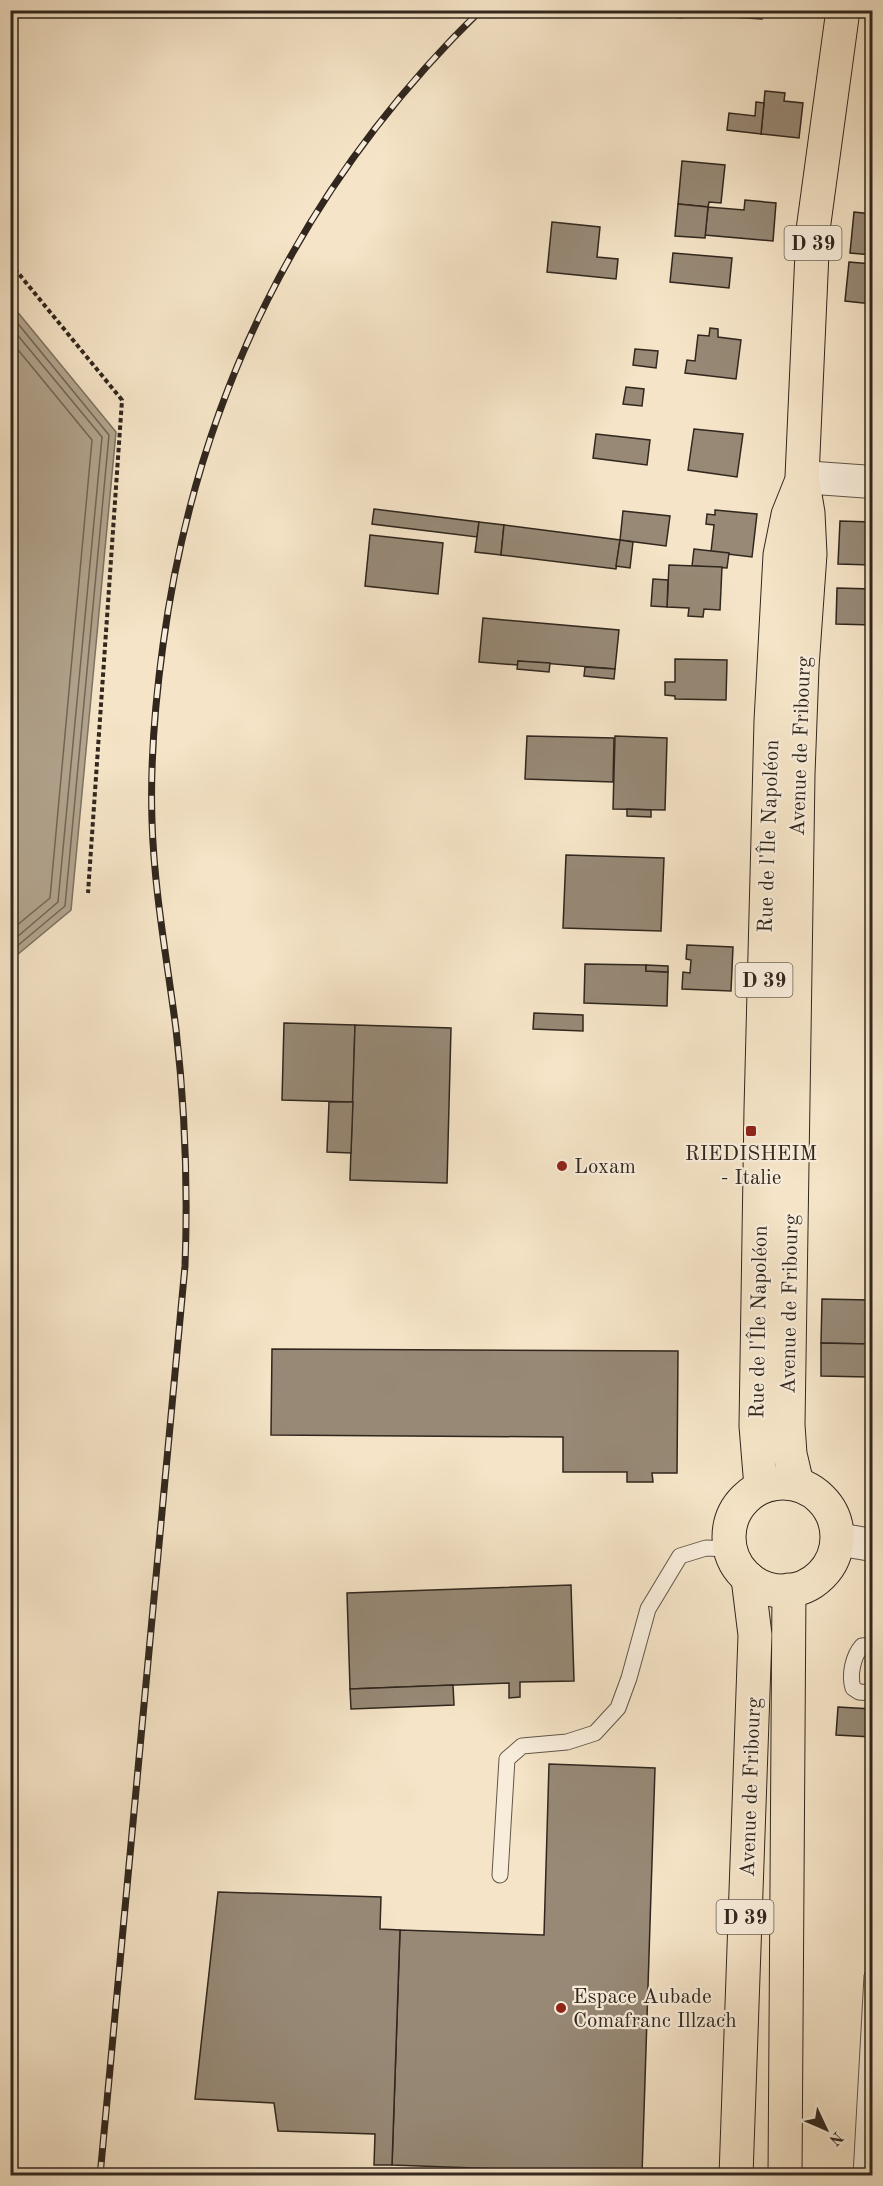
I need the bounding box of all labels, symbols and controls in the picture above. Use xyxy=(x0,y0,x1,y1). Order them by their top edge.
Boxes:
road number: D 39 xyxy=(784,226,842,260)
street label: Avenue de Fribourg xyxy=(788,655,815,836)
street label: Rue de l'Île Napoléon xyxy=(752,739,783,933)
road number: D 39 xyxy=(736,963,792,997)
marker: RIEDISHEIM - Italie xyxy=(744,1124,758,1138)
place label: RIEDISHEIM - Italie xyxy=(685,1144,817,1189)
place label: Loxam xyxy=(574,1157,636,1178)
marker: Loxam xyxy=(555,1159,569,1173)
street label: Avenue de Fribourg xyxy=(778,1213,803,1394)
street label: Rue de l'Île Napoléon xyxy=(743,1225,772,1419)
street label: Avenue de Fribourg xyxy=(738,1696,765,1877)
road number: D 39 xyxy=(716,1900,774,1934)
place label: Espace Aubade Comafranc Illzach xyxy=(573,1987,737,2032)
marker: Espace Aubade Comafranc Illzach xyxy=(554,2001,568,2015)
north arrow xyxy=(796,2099,856,2159)
text: N xyxy=(825,2128,845,2149)

